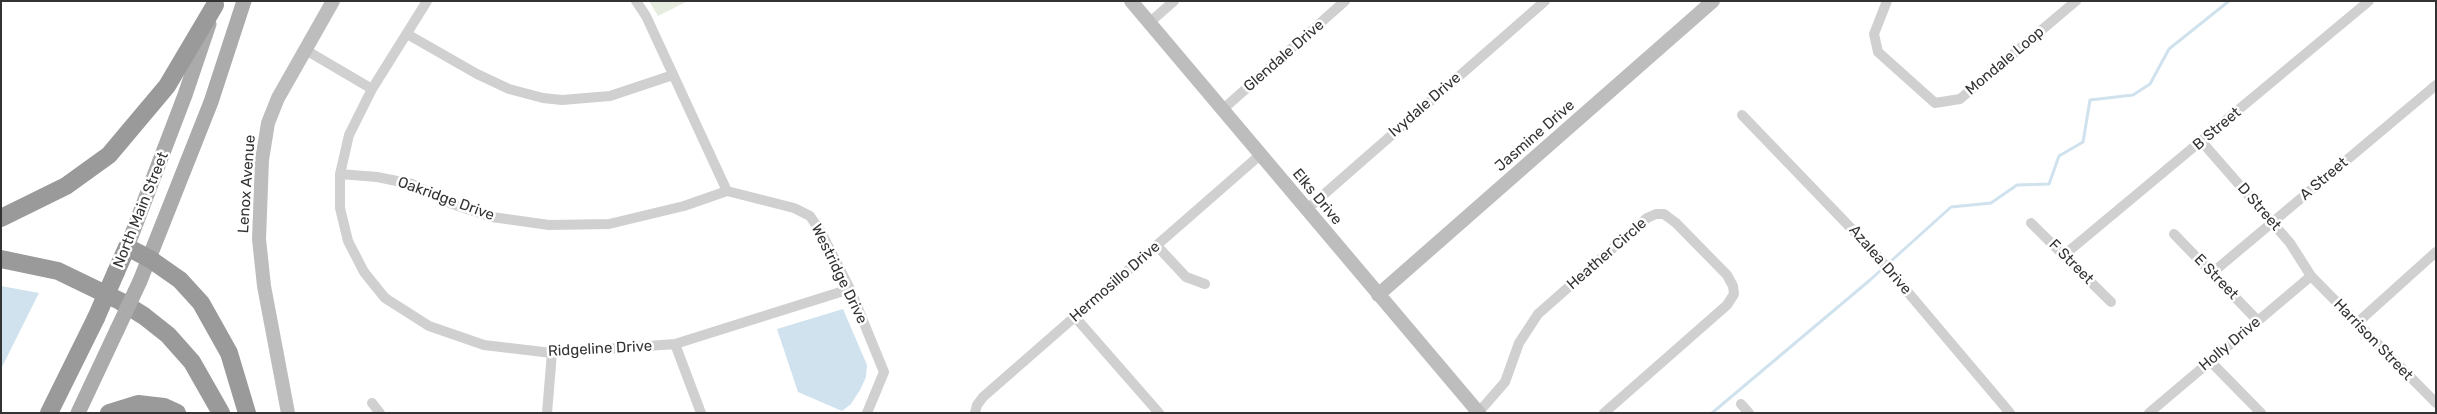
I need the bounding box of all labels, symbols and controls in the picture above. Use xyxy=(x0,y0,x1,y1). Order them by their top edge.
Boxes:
street label: Glendale Drive xyxy=(1240,16,1328,96)
street label: Mondale Loop xyxy=(1962,23,2048,99)
street label: Ivydale Drive xyxy=(1385,69,1465,141)
street label: Jasmine Drive xyxy=(1492,97,1578,175)
street label: B Street xyxy=(2189,104,2245,154)
street label: Lenox Avenue xyxy=(235,134,259,234)
street label: North Main Street xyxy=(110,149,172,271)
street label: A Street xyxy=(2296,154,2352,204)
street label: Elks Drive xyxy=(1288,165,1346,229)
street label: Oakridge Drive xyxy=(395,173,497,225)
street label: D Street xyxy=(2233,179,2285,235)
street label: Heather Circle xyxy=(1564,215,1650,293)
street label: Westridge Drive xyxy=(807,221,871,327)
street label: Azalea Drive xyxy=(1845,222,1915,298)
street label: F Street xyxy=(2045,236,2097,288)
street label: Hermosillo Drive xyxy=(1066,238,1164,326)
street label: E Street xyxy=(2190,251,2242,303)
street label: Harrison Street xyxy=(2330,295,2416,385)
street label: Holly Drive xyxy=(2196,313,2264,375)
street label: Ridgeline Drive xyxy=(547,337,653,361)

